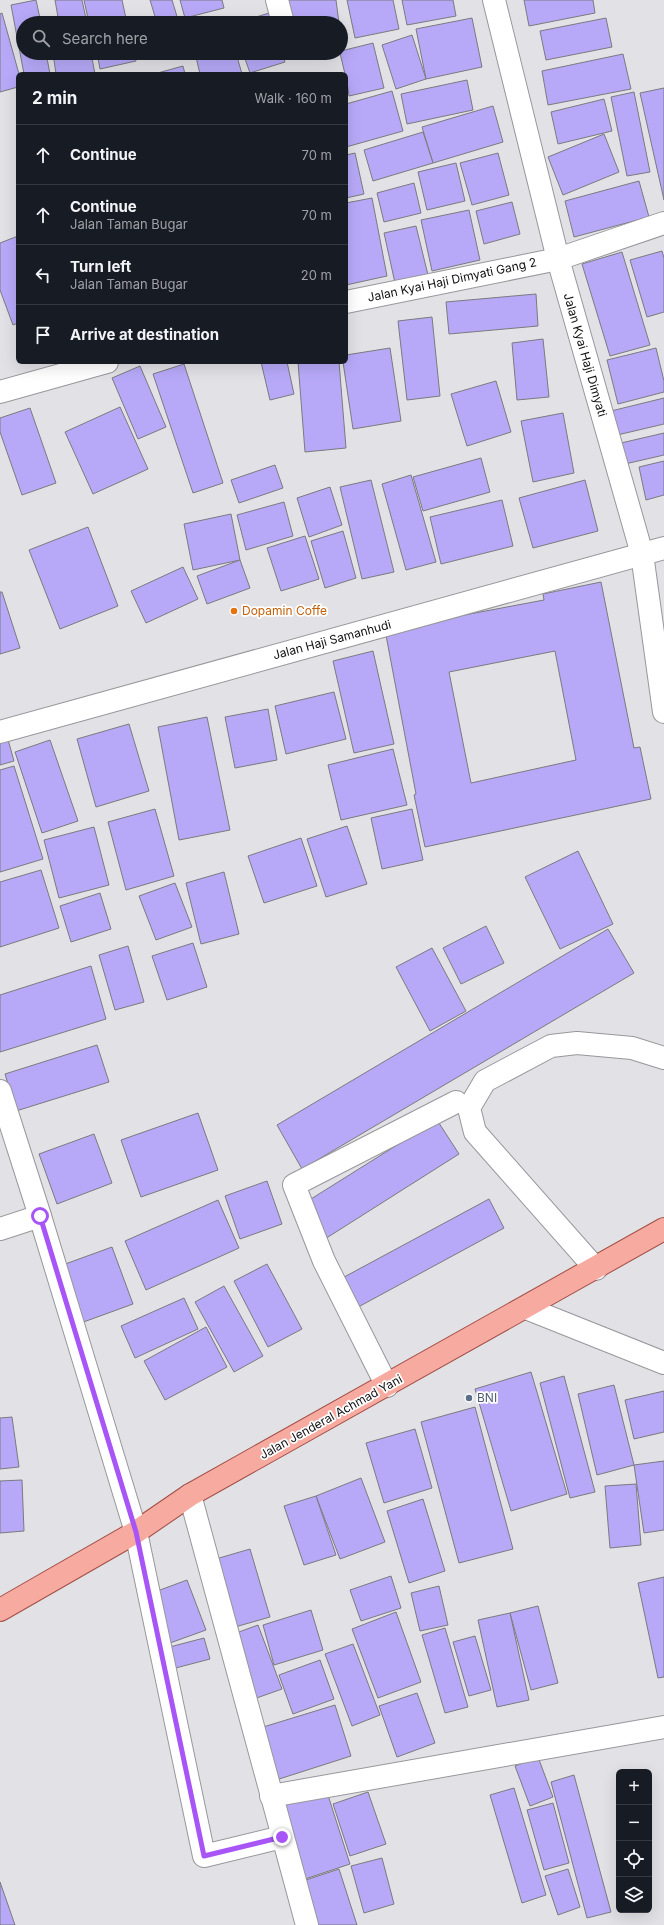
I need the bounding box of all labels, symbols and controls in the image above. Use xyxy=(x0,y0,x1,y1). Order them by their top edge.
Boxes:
search box xyxy=(16,16,348,60)
icon: search xyxy=(30,27,52,49)
text: Search here xyxy=(62,29,148,48)
text: 2 min xyxy=(32,88,77,108)
text: Walk · 160 m xyxy=(255,90,332,106)
icon: ahead xyxy=(32,144,54,166)
text: Continue xyxy=(70,145,137,164)
text: 70 m xyxy=(302,147,332,163)
text: Continue xyxy=(70,197,137,216)
icon: ahead xyxy=(32,204,54,226)
text: 70 m xyxy=(302,207,332,223)
text: Jalan Taman Bugar xyxy=(70,216,188,232)
street label: Jalan Kyai Haji Dimyati Gang 2 xyxy=(366,254,538,305)
text: Turn left xyxy=(70,257,131,276)
icon: left xyxy=(32,264,54,286)
text: 20 m xyxy=(301,267,332,283)
text: Jalan Taman Bugar xyxy=(70,276,188,292)
street label: Jalan Kyai Haji Dimyati xyxy=(561,291,610,419)
icon: arrive xyxy=(32,324,54,346)
text: Arrive at destination xyxy=(70,325,219,344)
place label: Dopamin Coffe xyxy=(242,603,327,618)
marker: Dopamin Coffe xyxy=(229,606,239,616)
street label: Jalan Haji Samanhudi xyxy=(271,616,393,663)
route start xyxy=(31,1207,49,1225)
street label: Jalan Jenderal Achmad Yani xyxy=(257,1371,405,1462)
place label: BNI xyxy=(477,1390,497,1405)
marker: BNI xyxy=(464,1393,474,1403)
map controls xyxy=(616,1769,652,1913)
button: + xyxy=(616,1769,652,1805)
button: − xyxy=(616,1805,652,1841)
route end xyxy=(273,1828,291,1846)
button: locate xyxy=(616,1841,652,1877)
button: layers xyxy=(616,1877,652,1913)

